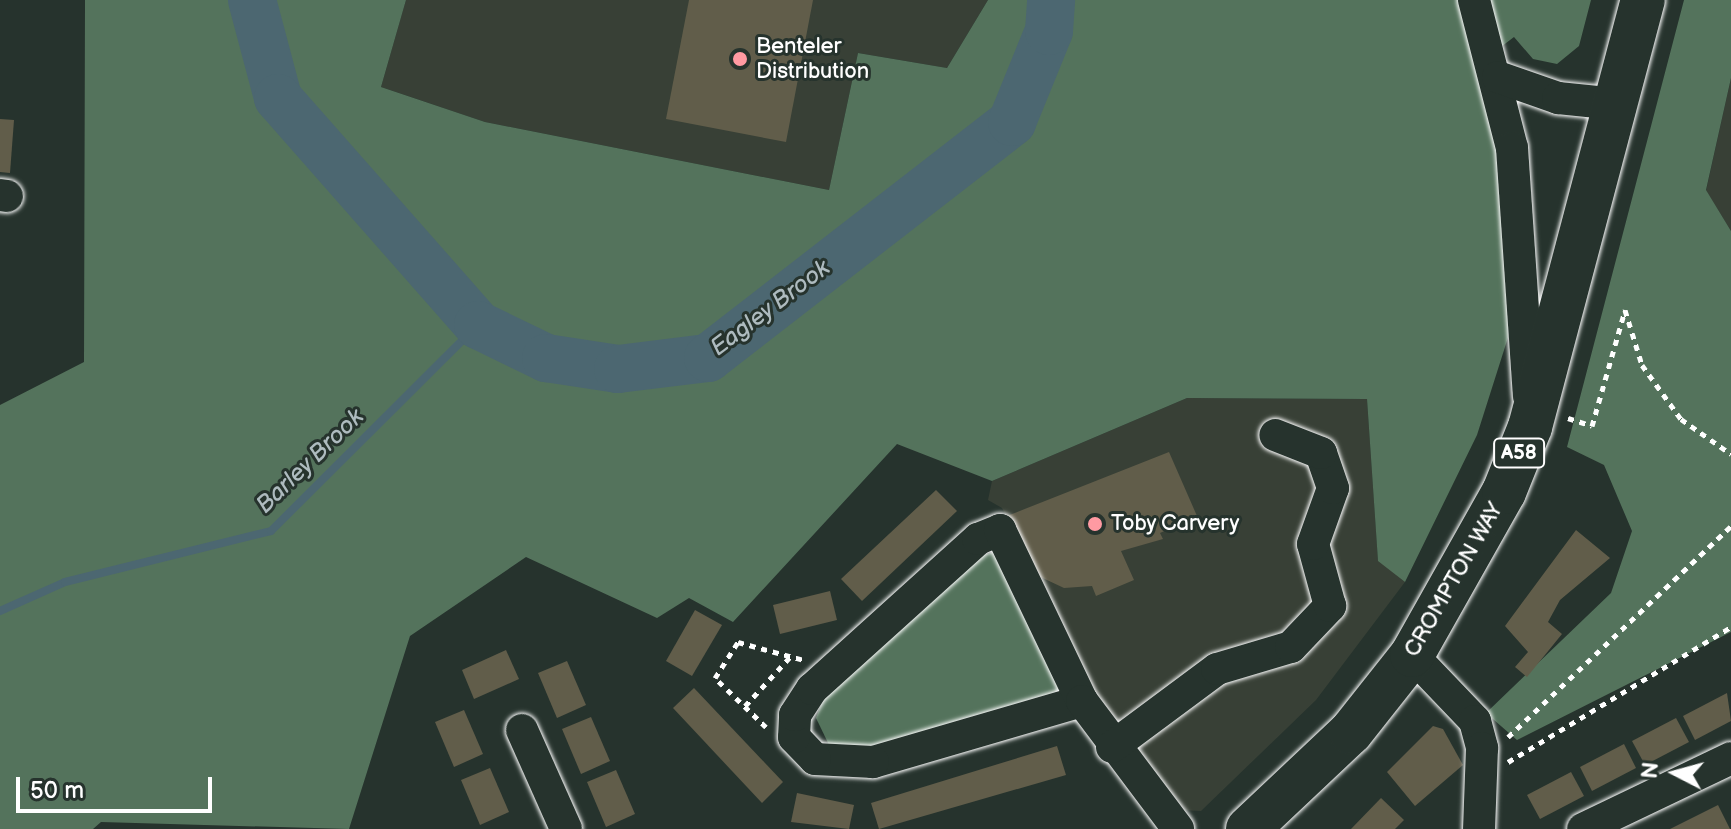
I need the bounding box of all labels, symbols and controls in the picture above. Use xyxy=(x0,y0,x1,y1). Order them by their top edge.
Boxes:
place label: Benteler Distribution xyxy=(756,33,869,84)
marker: Benteler Distribution xyxy=(731,50,749,68)
water label: Eagley Brook xyxy=(704,253,836,363)
water label: Barley Brook xyxy=(250,402,370,520)
road number: A58 xyxy=(1493,437,1545,469)
street label: CROMPTON WAY xyxy=(1399,498,1509,662)
place label: Toby Carvery xyxy=(1111,511,1241,537)
marker: Toby Carvery xyxy=(1086,515,1104,533)
north arrow xyxy=(1635,733,1715,813)
scale bar xyxy=(20,761,216,811)
text: N xyxy=(1636,761,1665,780)
text: 50 m xyxy=(30,776,84,805)

